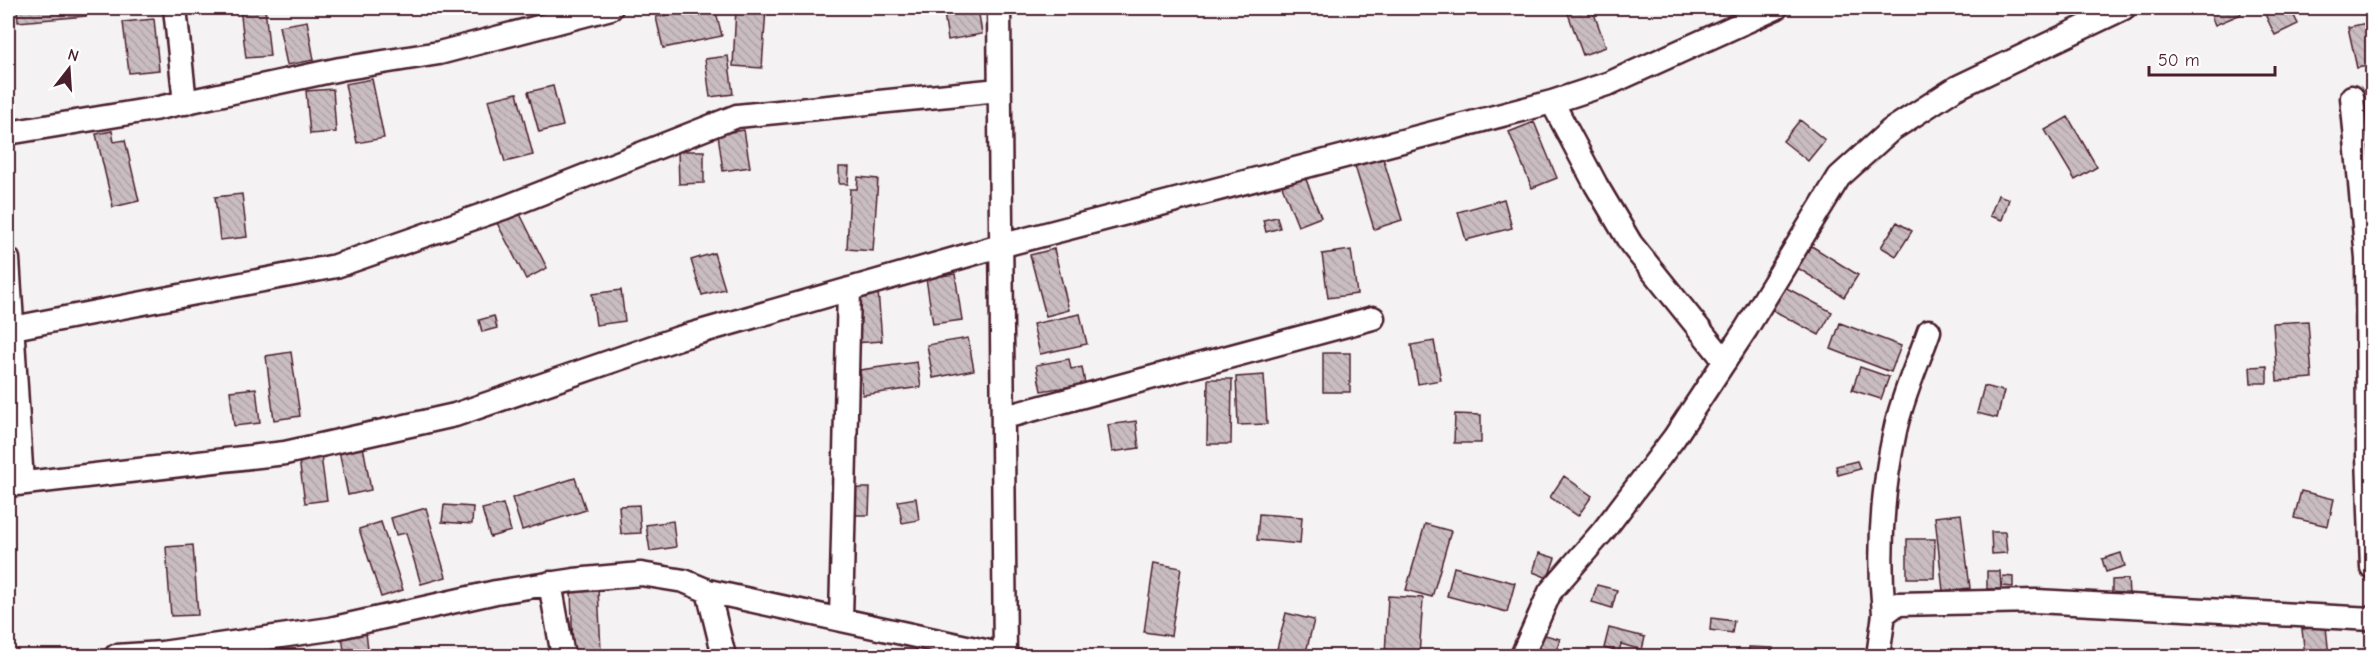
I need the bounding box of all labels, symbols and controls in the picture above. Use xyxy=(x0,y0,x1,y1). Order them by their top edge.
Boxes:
north arrow xyxy=(39,39,99,99)
scale bar xyxy=(2149,39,2275,77)
text: N xyxy=(65,45,81,66)
text: 50 m xyxy=(2158,50,2200,71)

